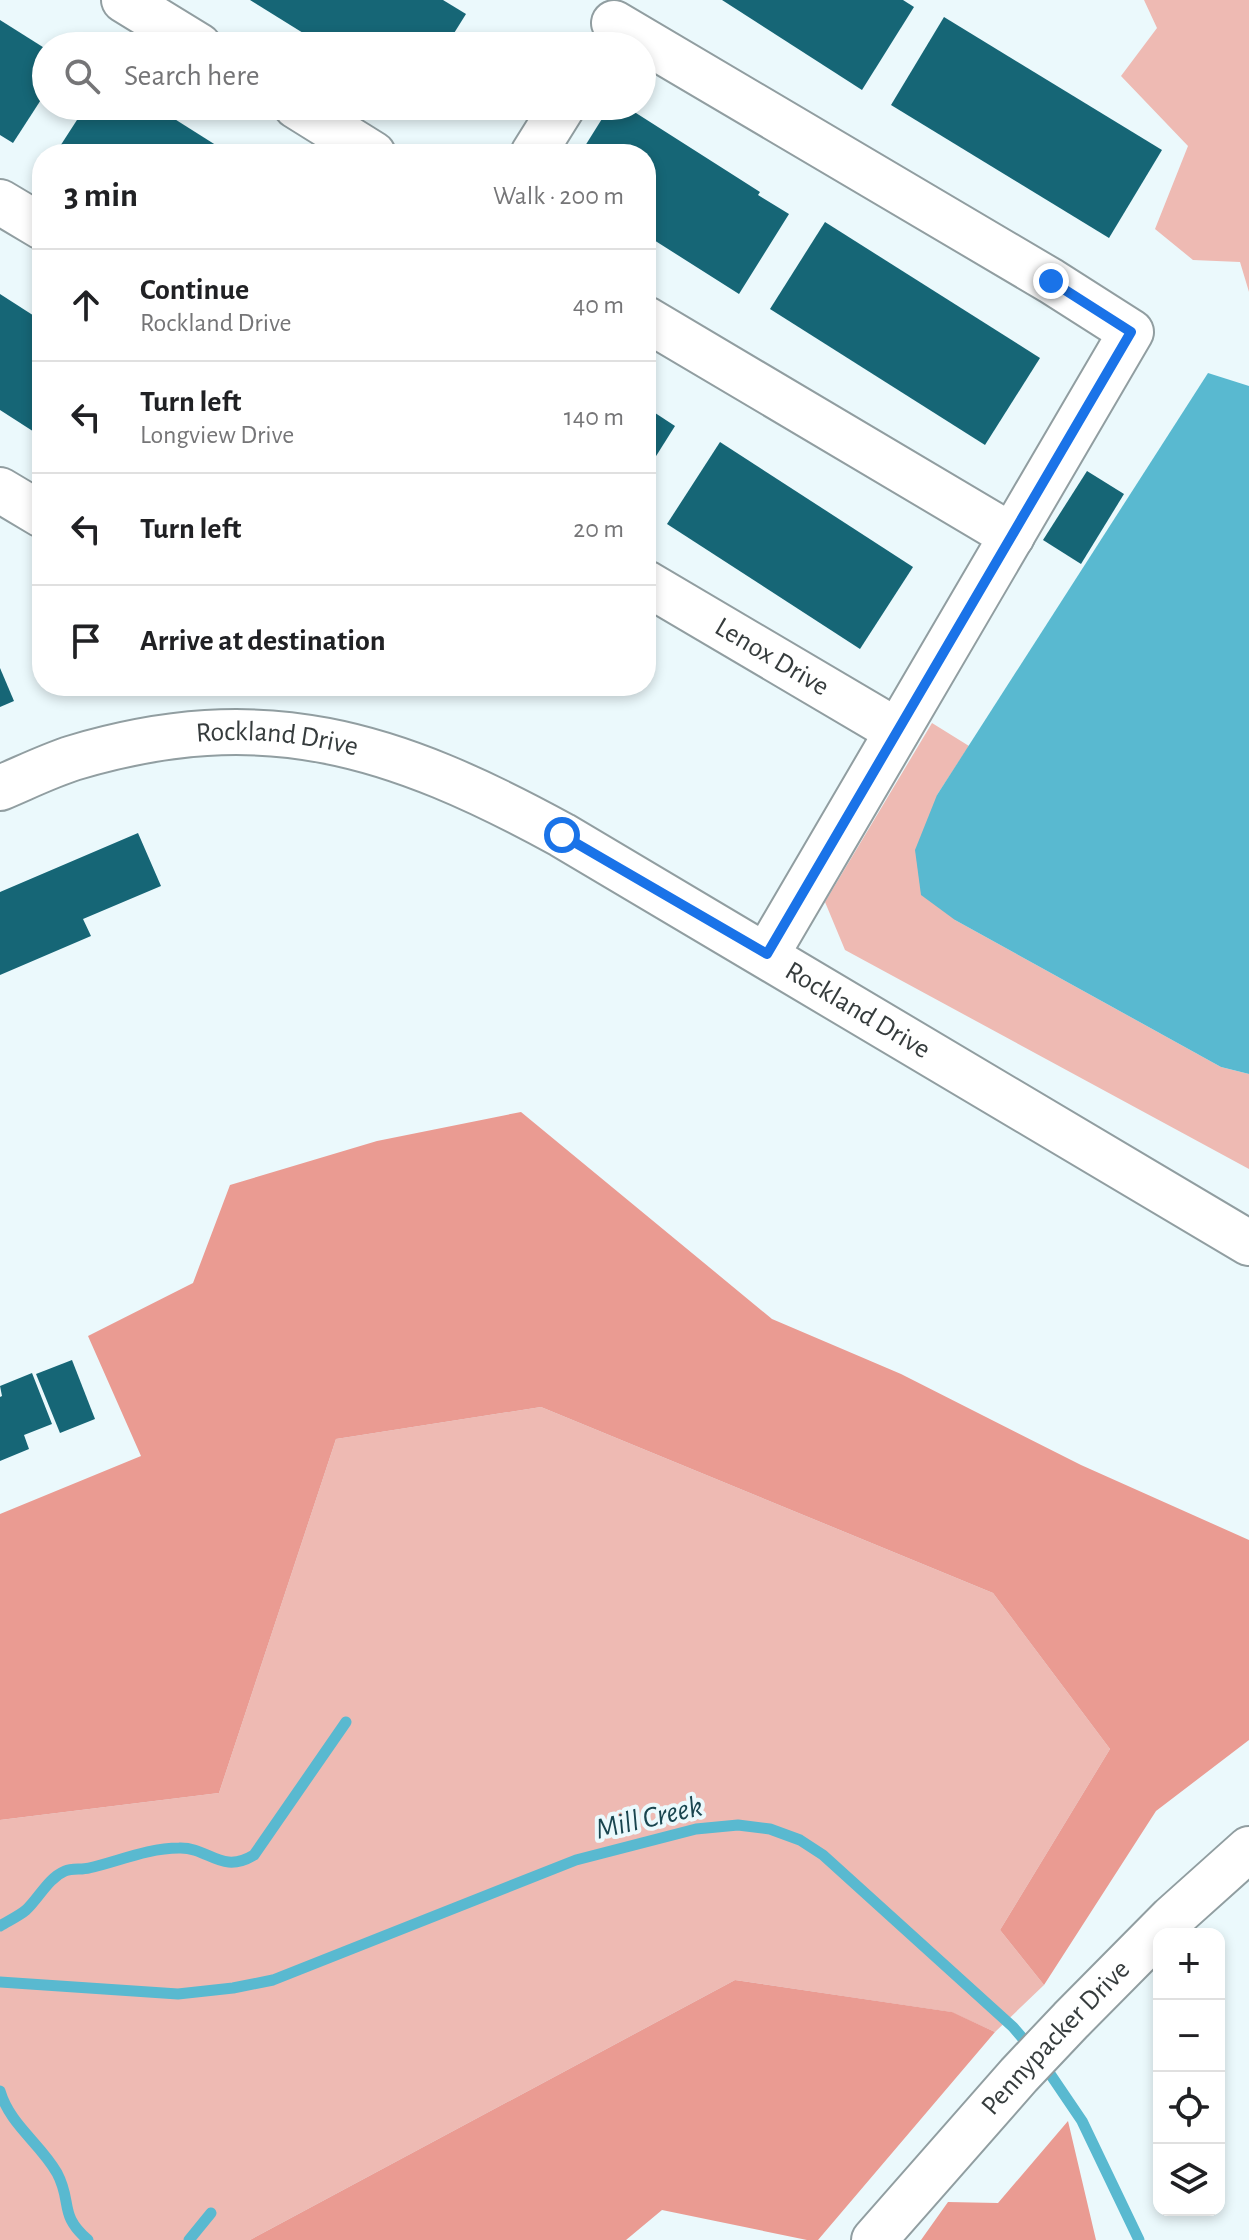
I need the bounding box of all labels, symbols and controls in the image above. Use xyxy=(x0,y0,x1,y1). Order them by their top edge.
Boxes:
search box xyxy=(32,32,656,120)
icon: search xyxy=(60,54,104,98)
text: Search here xyxy=(124,61,260,91)
text: 3 min xyxy=(64,179,138,213)
text: Walk · 200 m xyxy=(493,183,624,209)
route end xyxy=(1033,263,1069,299)
text: Continue xyxy=(140,275,249,305)
icon: ahead xyxy=(64,283,108,327)
text: 40 m xyxy=(573,292,624,318)
text: Rockland Drive xyxy=(140,310,292,336)
text: Turn left xyxy=(140,387,241,417)
icon: left xyxy=(64,395,108,439)
text: 140 m xyxy=(564,404,624,430)
text: Longview Drive xyxy=(140,422,294,448)
icon: left xyxy=(64,507,108,551)
text: Turn left xyxy=(140,514,241,544)
text: 20 m xyxy=(573,516,624,542)
street label: Lenox Drive xyxy=(710,613,834,701)
icon: arrive xyxy=(64,619,108,663)
text: Arrive at destination xyxy=(140,626,386,656)
street label: Rockland Drive xyxy=(195,718,361,761)
route start xyxy=(544,817,580,853)
street label: Rockland Drive xyxy=(780,957,935,1064)
water label: Mill Creek xyxy=(593,1791,706,1845)
map controls xyxy=(1153,1928,1225,2216)
button: + xyxy=(1153,1928,1225,2000)
street label: Pennypacker Drive xyxy=(977,1955,1135,2121)
button: − xyxy=(1153,2000,1225,2072)
button: locate xyxy=(1153,2072,1225,2144)
button: layers xyxy=(1153,2144,1225,2216)

